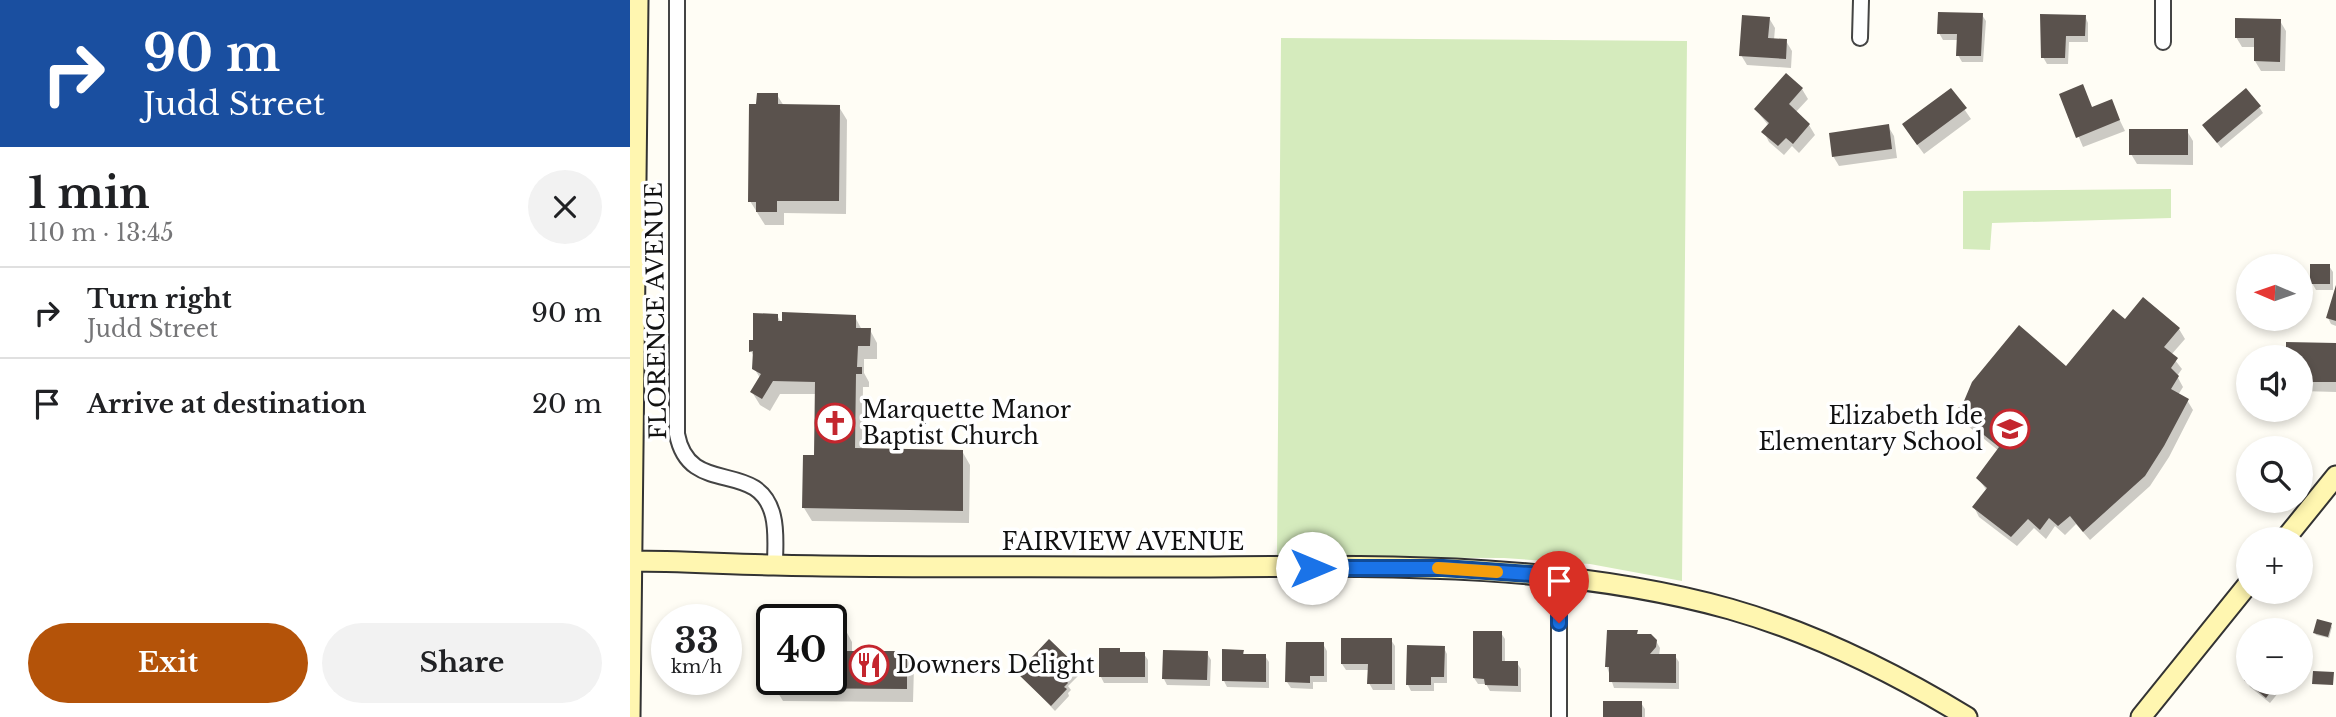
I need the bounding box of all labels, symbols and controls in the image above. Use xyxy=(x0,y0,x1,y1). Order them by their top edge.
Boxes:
text: 90 m xyxy=(143,23,280,84)
icon: right xyxy=(28,28,119,119)
text: Judd Street xyxy=(143,84,325,124)
text: 1 min xyxy=(28,167,150,219)
button: close xyxy=(528,170,602,244)
street label: FLORENCE AVENUE xyxy=(640,182,672,440)
text: 110 m · 13:45 xyxy=(28,219,173,247)
north arrow xyxy=(2236,254,2314,331)
map controls xyxy=(2236,254,2313,695)
text: Turn right xyxy=(87,283,232,315)
icon: right xyxy=(28,294,66,332)
text: 90 m xyxy=(531,297,602,329)
text: Judd Street xyxy=(87,315,218,343)
button: sound xyxy=(2236,345,2313,422)
icon: arrive xyxy=(28,385,66,423)
text: Arrive at destination xyxy=(87,388,367,420)
text: 20 m xyxy=(532,388,602,420)
place label: Marquette Manor Baptist Church xyxy=(862,396,1071,450)
church icon: Marquette Manor Baptist Church xyxy=(814,402,856,444)
place label: Elizabeth Ide Elementary School xyxy=(1758,402,1983,456)
school or university icon: Elizabeth Ide Elementary School xyxy=(1989,408,2031,450)
button: search xyxy=(2236,436,2313,513)
button: + xyxy=(2236,527,2313,604)
street label: FAIRVIEW AVENUE xyxy=(1002,528,1244,556)
position arrow xyxy=(1275,531,1349,605)
pin xyxy=(1529,551,1589,623)
icon: arrive xyxy=(1540,562,1578,600)
speed limit sign: 40 xyxy=(756,604,847,695)
button: − xyxy=(2236,618,2313,695)
text: 33 xyxy=(674,619,719,662)
button: Exit xyxy=(28,623,308,703)
button: Share xyxy=(322,623,602,703)
restaurant icon: Downers Delight xyxy=(848,644,890,686)
place label: Downers Delight xyxy=(896,651,1095,679)
text: km/h xyxy=(671,656,722,678)

